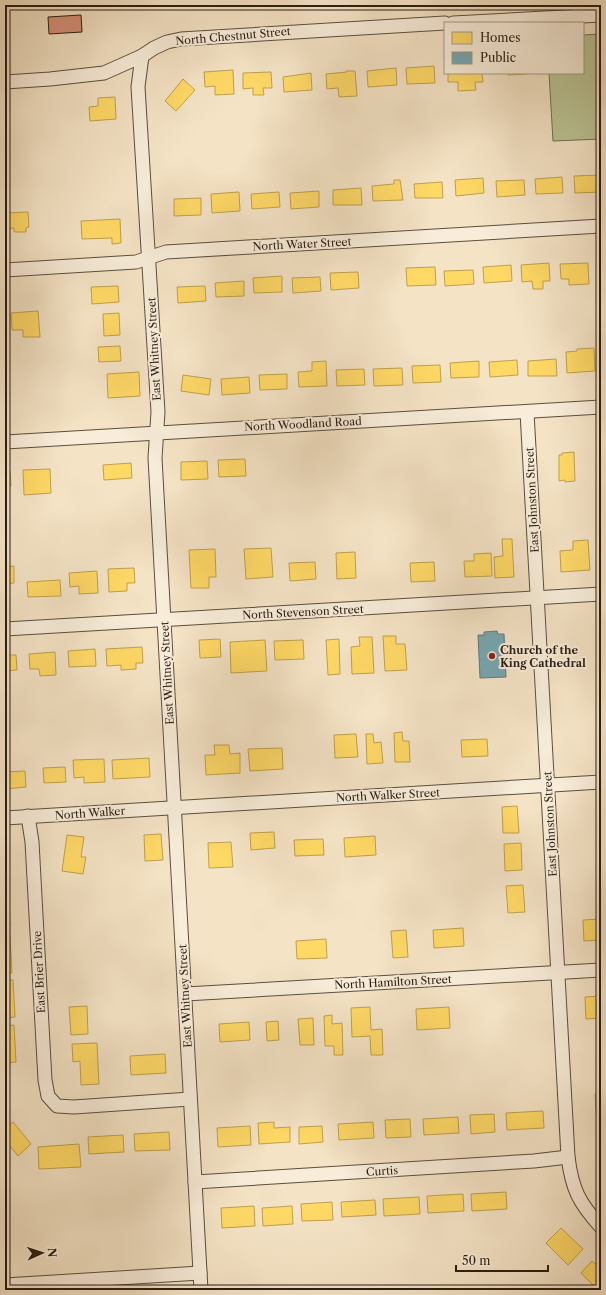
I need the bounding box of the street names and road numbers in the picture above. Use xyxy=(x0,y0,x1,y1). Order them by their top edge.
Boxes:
street label: North Chestnut Street xyxy=(175,24,291,48)
street label: North Water Street xyxy=(252,234,352,254)
street label: East Whitney Street xyxy=(144,297,164,401)
street label: North Woodland Road xyxy=(244,414,362,434)
street label: East Johnston Street xyxy=(522,447,542,553)
street label: North Stevenson Street xyxy=(242,602,364,622)
street label: East Whitney Street xyxy=(157,621,177,725)
street label: East Johnston Street xyxy=(540,771,560,877)
street label: North Walker Street xyxy=(336,785,441,805)
street label: North Walker xyxy=(54,804,126,822)
street label: East Brier Drive xyxy=(30,930,48,1014)
street label: East Whitney Street xyxy=(175,944,195,1048)
street label: North Hamilton Street xyxy=(334,972,452,992)
street label: Curtis xyxy=(366,1163,399,1179)

